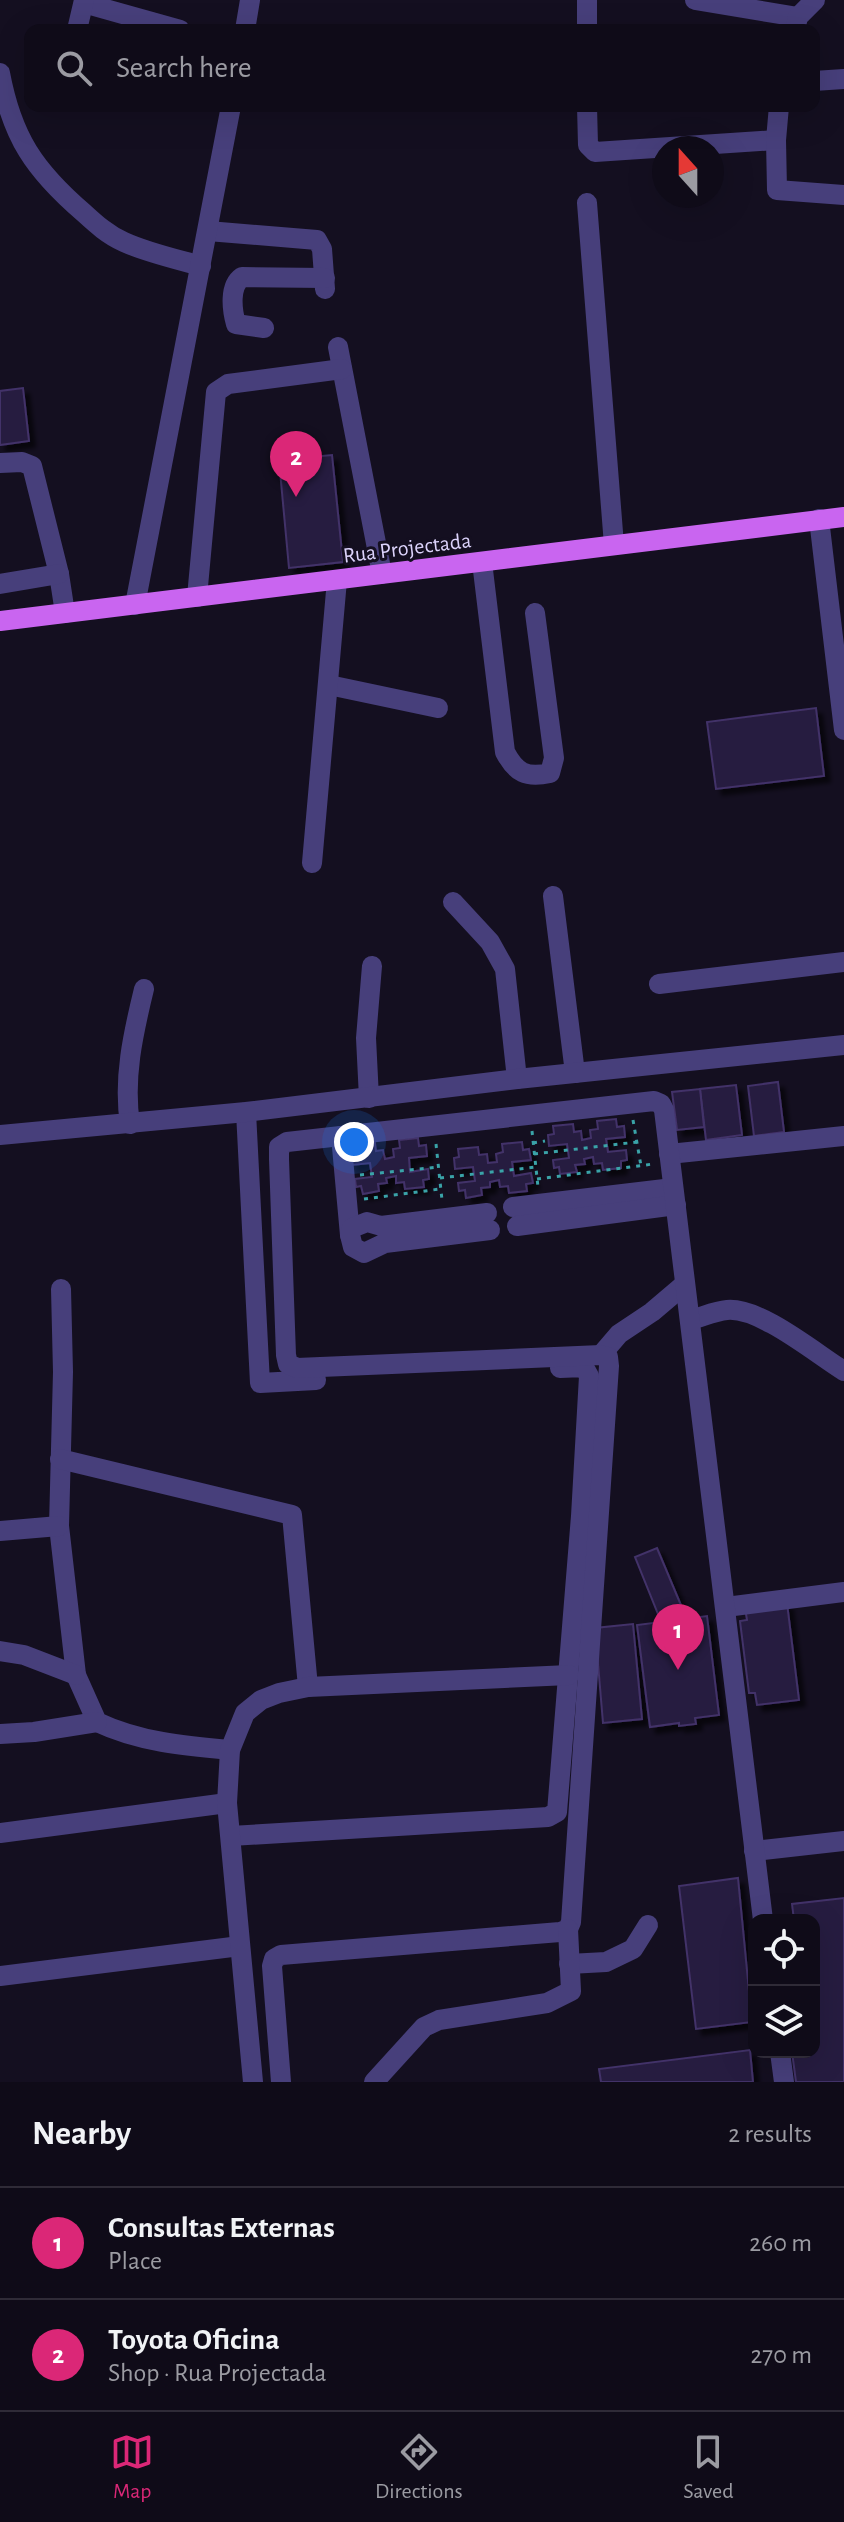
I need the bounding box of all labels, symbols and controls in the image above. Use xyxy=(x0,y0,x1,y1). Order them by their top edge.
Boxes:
search box xyxy=(24,24,820,112)
icon: search xyxy=(52,46,96,90)
text: Search here xyxy=(116,53,252,83)
north arrow xyxy=(652,136,724,208)
pin: 2 xyxy=(270,431,322,497)
street label: Rua Projectada xyxy=(342,529,472,567)
your location xyxy=(334,1122,374,1162)
pin: 1 xyxy=(652,1604,704,1670)
map controls xyxy=(748,1914,820,2058)
button: locate xyxy=(748,1914,820,1986)
button: layers xyxy=(748,1986,820,2058)
text: Nearby xyxy=(32,2117,131,2151)
text: 2 results xyxy=(728,2121,812,2147)
text: Consultas Externas xyxy=(108,2213,335,2243)
text: 1 xyxy=(53,2230,63,2256)
text: 260 m xyxy=(749,2230,812,2256)
text: Place xyxy=(108,2248,162,2274)
text: Toyota Oficina xyxy=(108,2325,280,2355)
text: 2 xyxy=(52,2342,64,2368)
text: 270 m xyxy=(751,2342,812,2368)
text: Shop · Rua Projectada xyxy=(108,2360,326,2386)
tab: Map xyxy=(110,2430,154,2504)
tab: Directions xyxy=(375,2430,463,2504)
tab: Saved xyxy=(683,2430,734,2504)

